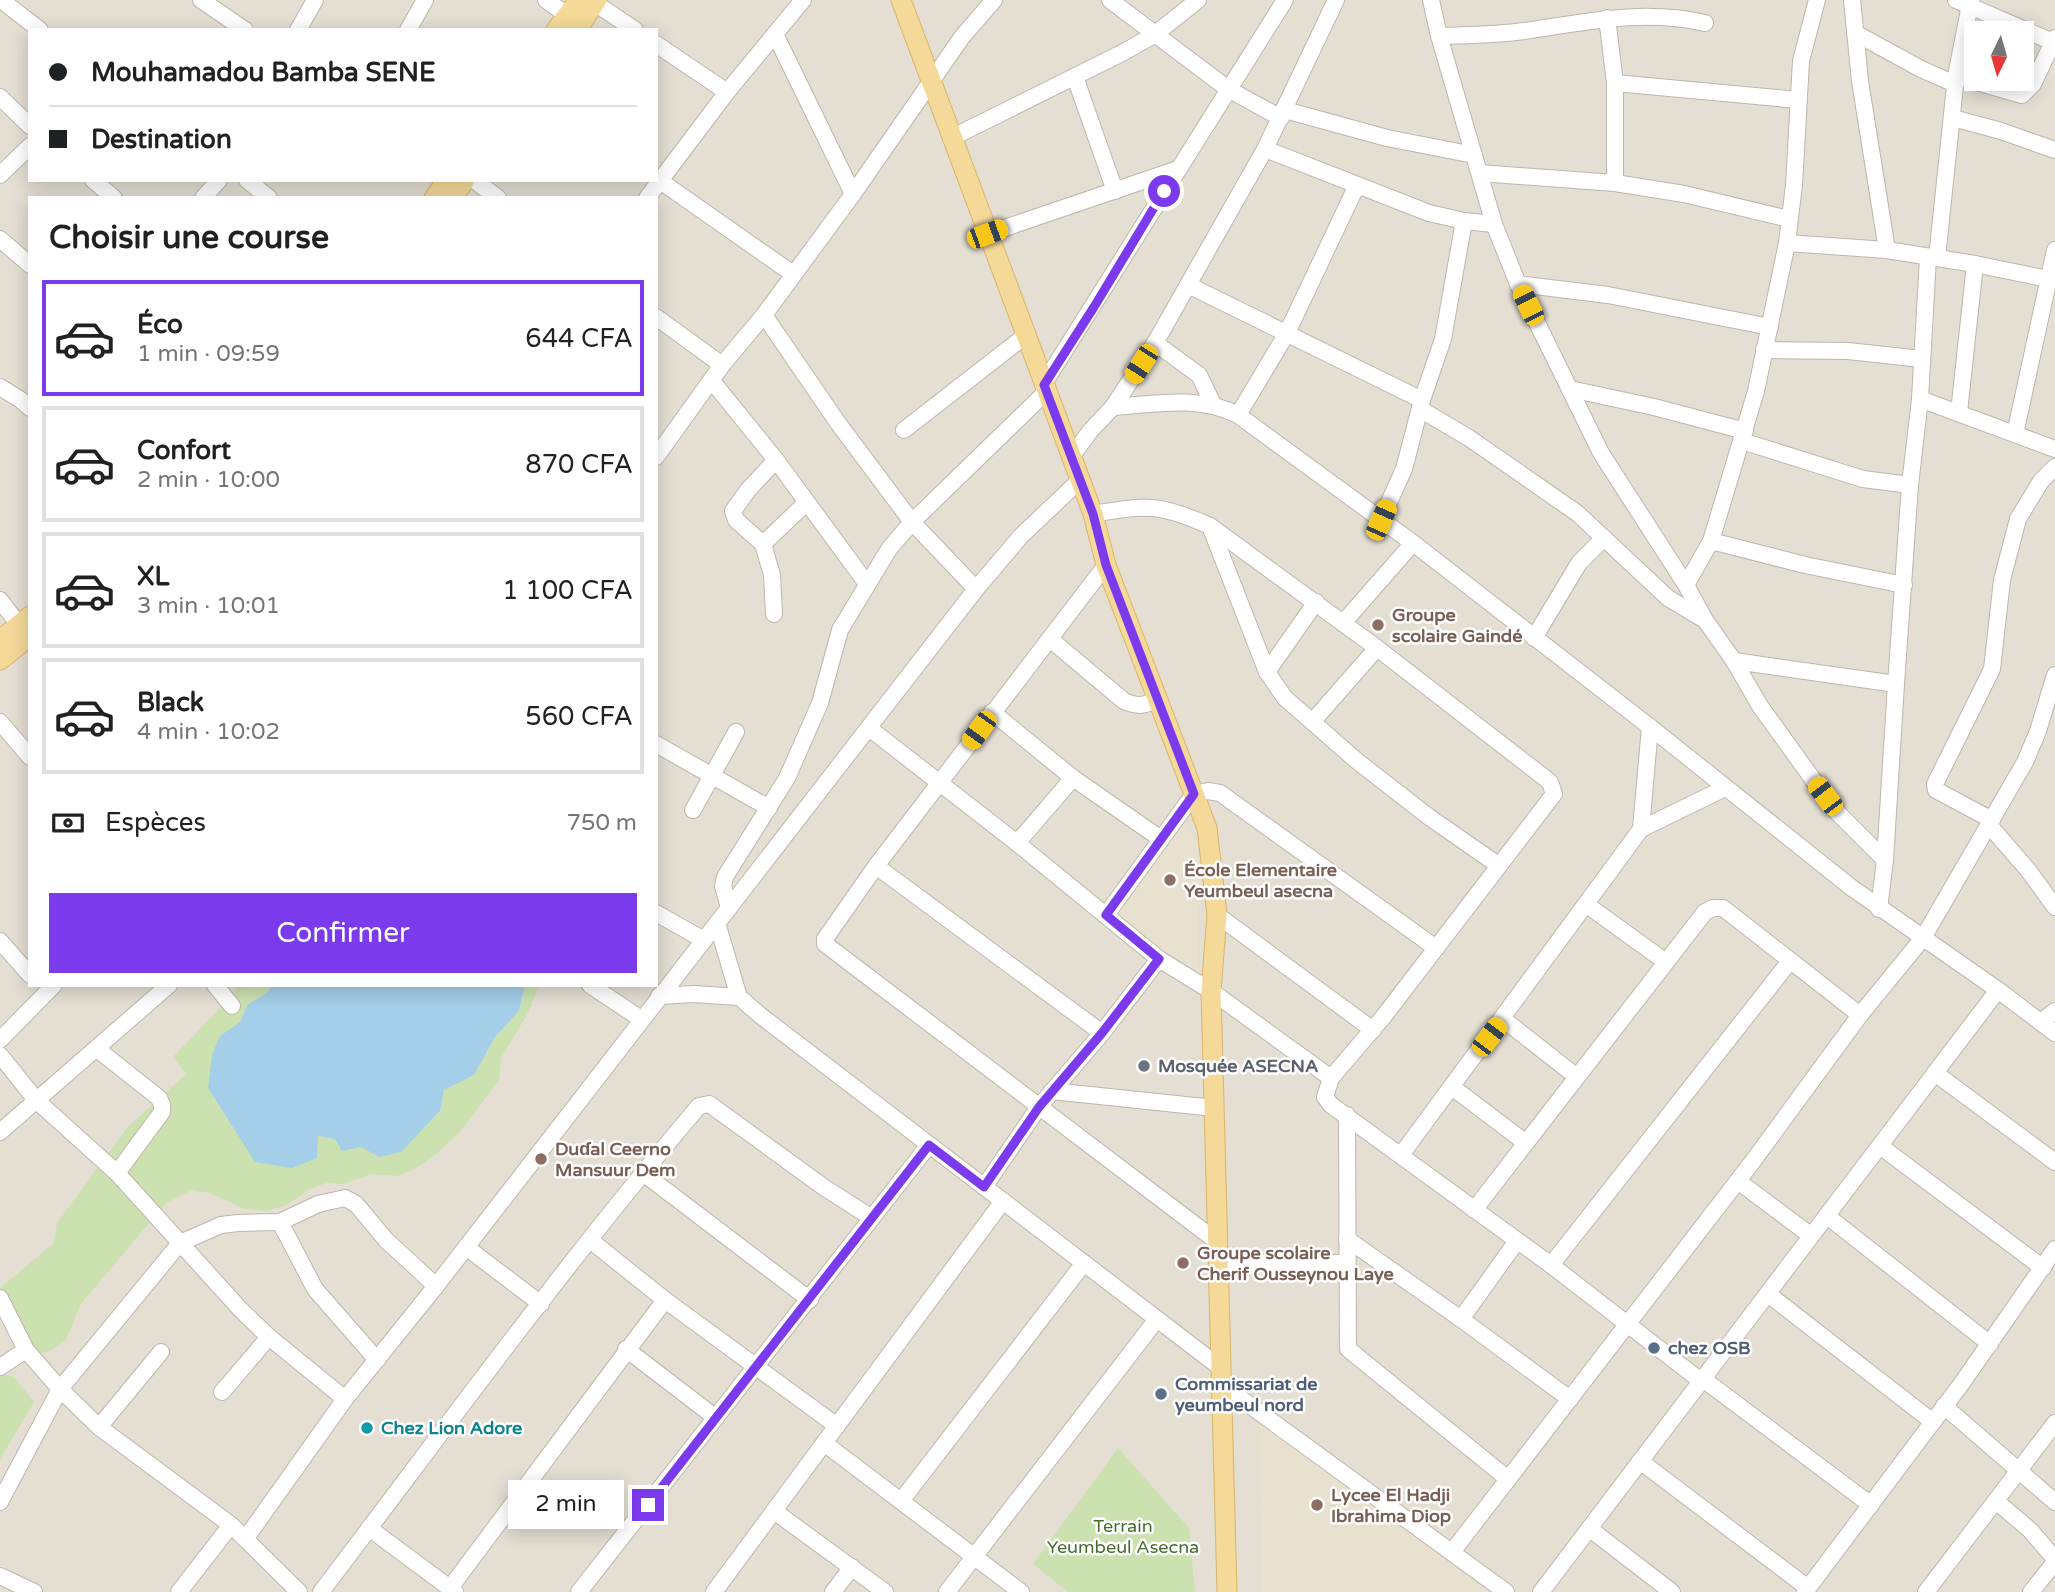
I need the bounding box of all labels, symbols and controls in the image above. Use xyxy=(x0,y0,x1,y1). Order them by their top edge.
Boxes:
north arrow xyxy=(1964,21,2034,91)
map controls xyxy=(1964,21,2034,91)
text: Mouhamadou Bamba SENE xyxy=(91,57,435,88)
text: Destination xyxy=(91,124,232,155)
route start xyxy=(1148,175,1180,207)
car xyxy=(964,217,1011,251)
text: Choisir une course xyxy=(49,219,329,257)
car xyxy=(1510,282,1547,328)
icon: car xyxy=(53,307,116,370)
text: Éco xyxy=(137,309,183,340)
text: 644 CFA xyxy=(525,323,633,354)
text: 1 min · 09:59 xyxy=(137,340,280,368)
car xyxy=(1121,341,1162,387)
icon: car xyxy=(53,433,116,496)
text: Confort xyxy=(137,435,231,466)
text: 870 CFA xyxy=(525,449,633,480)
text: 2 min · 10:00 xyxy=(137,466,280,494)
car xyxy=(1363,497,1400,543)
icon: car xyxy=(53,559,116,622)
text: XL xyxy=(137,561,169,592)
text: 1 100 CFA xyxy=(502,575,633,606)
text: 3 min · 10:01 xyxy=(137,592,280,620)
place label: Groupe scolaire Gaindé xyxy=(1392,604,1522,647)
marker: Groupe scolaire Gaindé xyxy=(1370,617,1386,633)
icon: car xyxy=(53,685,116,748)
text: Black xyxy=(137,687,204,718)
text: 560 CFA xyxy=(525,701,633,732)
car xyxy=(959,707,1000,753)
text: 4 min · 10:02 xyxy=(137,718,280,746)
car xyxy=(1804,773,1847,819)
icon: cash xyxy=(49,804,87,842)
text: Espèces xyxy=(105,807,206,838)
text: 750 m xyxy=(567,809,637,837)
place label: École Elementaire Yeumbeul asecna xyxy=(1184,859,1337,902)
marker: École Elementaire Yeumbeul asecna xyxy=(1162,872,1178,888)
button: Confirmer xyxy=(49,893,637,973)
car xyxy=(1468,1014,1511,1060)
place label: Mosquée ASECNA xyxy=(1158,1055,1318,1077)
marker: Mosquée ASECNA xyxy=(1136,1058,1152,1074)
place label: Duɗal Ceerno Mansuur Dem xyxy=(555,1138,676,1181)
marker: Duɗal Ceerno Mansuur Dem xyxy=(533,1151,549,1167)
place label: Groupe scolaire Cherif Ousseynou Laye xyxy=(1197,1242,1394,1285)
marker: Groupe scolaire Cherif Ousseynou Laye xyxy=(1175,1255,1191,1271)
place label: chez OSB xyxy=(1668,1337,1751,1359)
marker: chez OSB xyxy=(1646,1340,1662,1356)
place label: Commissariat de yeumbeul nord xyxy=(1175,1373,1317,1416)
marker: Commissariat de yeumbeul nord xyxy=(1153,1386,1169,1402)
place label: Chez Lion Adore xyxy=(381,1417,522,1439)
marker: Chez Lion Adore xyxy=(359,1420,375,1436)
callout: 2 min xyxy=(508,1480,624,1530)
place label: Lycee El Hadji Ibrahima Diop xyxy=(1331,1484,1451,1527)
route end xyxy=(632,1489,664,1521)
text: 2 min xyxy=(535,1490,597,1518)
marker: Lycee El Hadji Ibrahima Diop xyxy=(1309,1497,1325,1513)
park label: Terrain Yeumbeul Asecna xyxy=(1047,1515,1199,1558)

